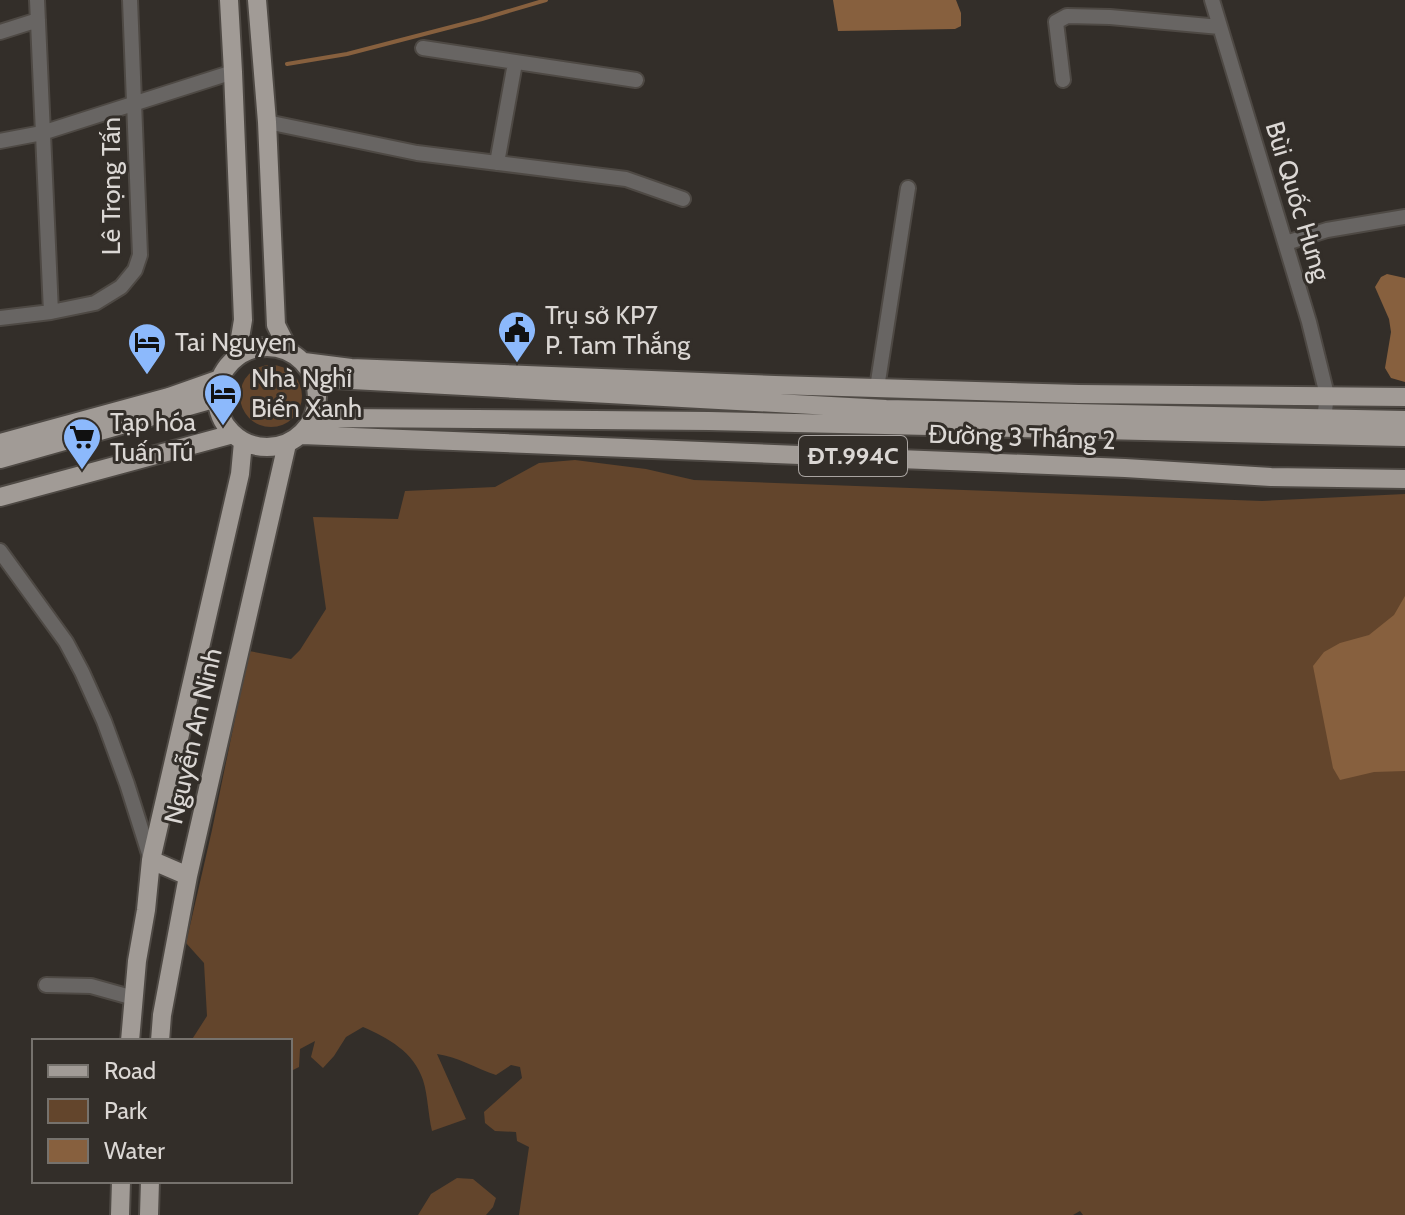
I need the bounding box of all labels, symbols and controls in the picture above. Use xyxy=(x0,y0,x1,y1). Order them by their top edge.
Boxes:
street label: Lê Trọng Tấn xyxy=(95,117,127,255)
street label: Bùi Quốc Hưng xyxy=(1259,117,1338,286)
place label: Trụ sở KP7 P. Tam Thắng xyxy=(545,299,691,361)
public building icon: Trụ sở KP7 P. Tam Thắng xyxy=(496,309,538,364)
hotel icon: Tai Nguyen xyxy=(126,321,168,376)
place label: Tai Nguyen xyxy=(175,326,296,358)
place label: Nhà Nghỉ Biển Xanh xyxy=(251,362,362,424)
hotel icon: Nhà Nghỉ Biển Xanh xyxy=(202,372,244,427)
place label: Tạp hóa Tuấn Tú xyxy=(110,406,196,468)
supermarket icon: Tạp hóa Tuấn Tú xyxy=(61,416,103,471)
street label: Đường 3 Tháng 2 xyxy=(928,418,1116,456)
road number: ĐT.994C xyxy=(799,436,907,476)
street label: Nguyễn An Ninh xyxy=(157,645,229,827)
legend xyxy=(32,1039,292,1183)
text: Road xyxy=(104,1056,156,1085)
text: Park xyxy=(104,1096,147,1125)
text: Water xyxy=(104,1136,165,1165)

